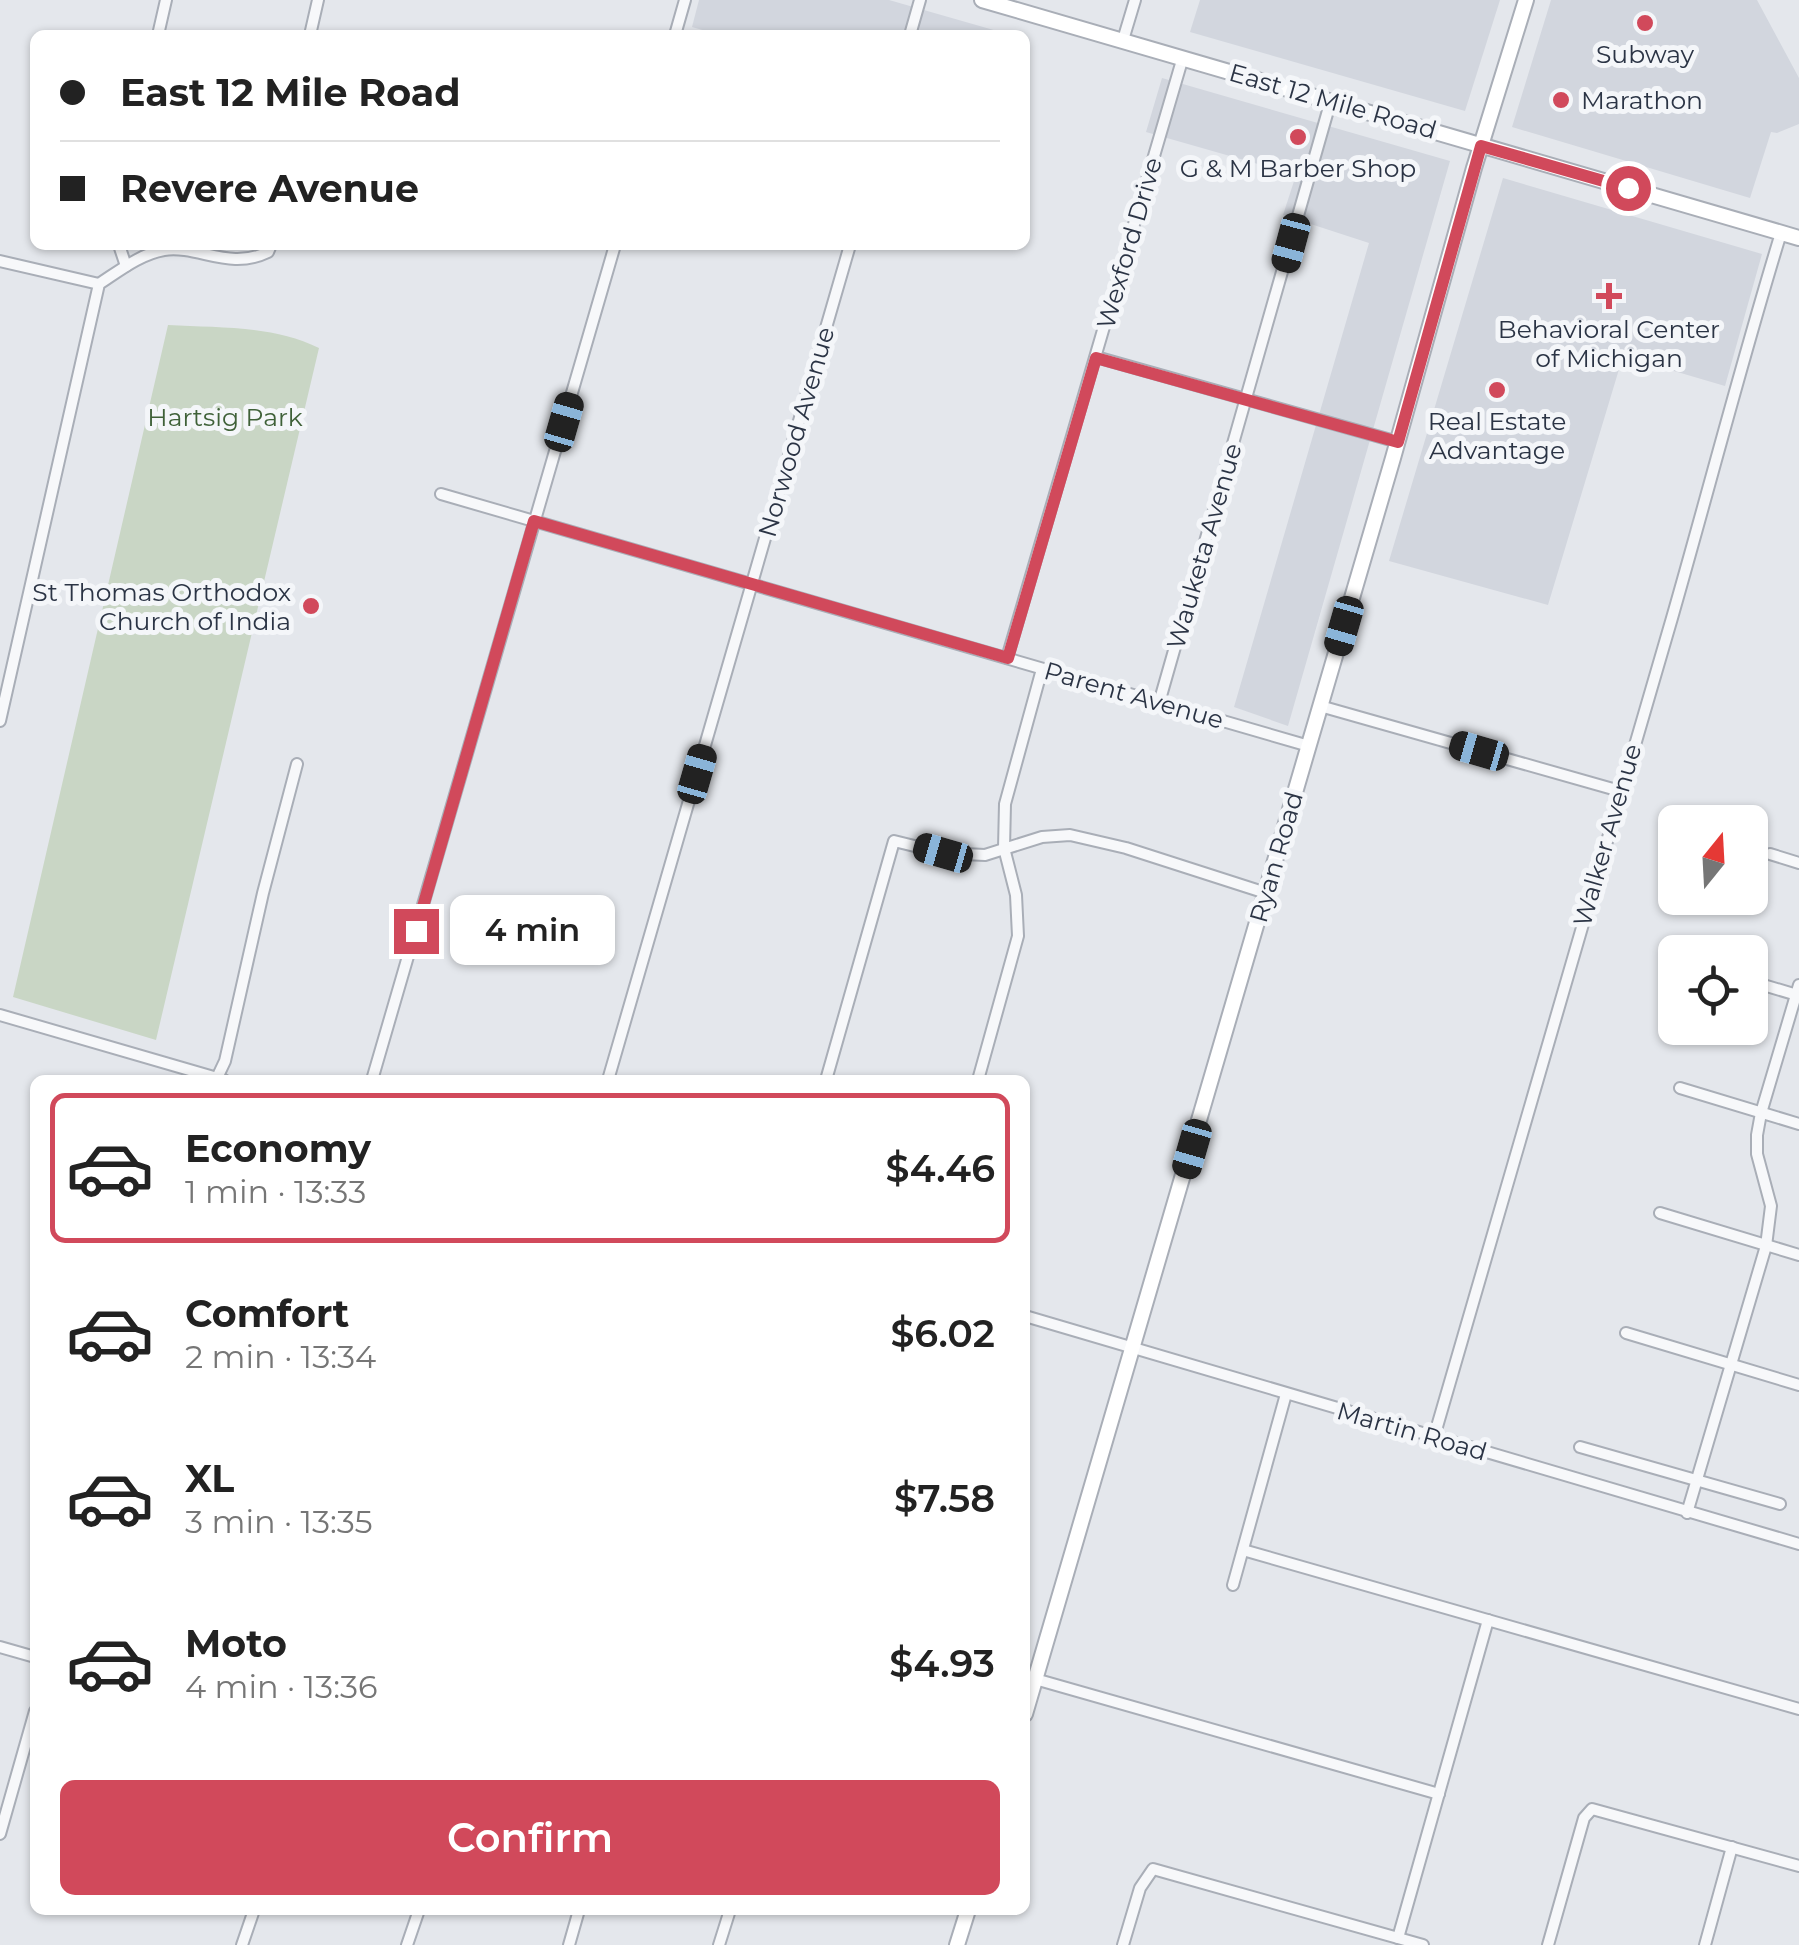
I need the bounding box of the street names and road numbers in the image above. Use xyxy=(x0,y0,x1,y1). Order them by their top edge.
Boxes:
street label: East 12 Mile Road xyxy=(1226,57,1440,145)
street label: Wexford Drive xyxy=(1090,154,1168,332)
street label: Norwood Avenue xyxy=(752,323,840,541)
street label: Wauketa Avenue xyxy=(1160,440,1248,652)
street label: Parent Avenue xyxy=(1041,655,1227,735)
street label: Walker Avenue xyxy=(1567,740,1647,930)
street label: Ryan Road xyxy=(1243,788,1309,926)
street label: Martin Road xyxy=(1334,1395,1490,1467)

